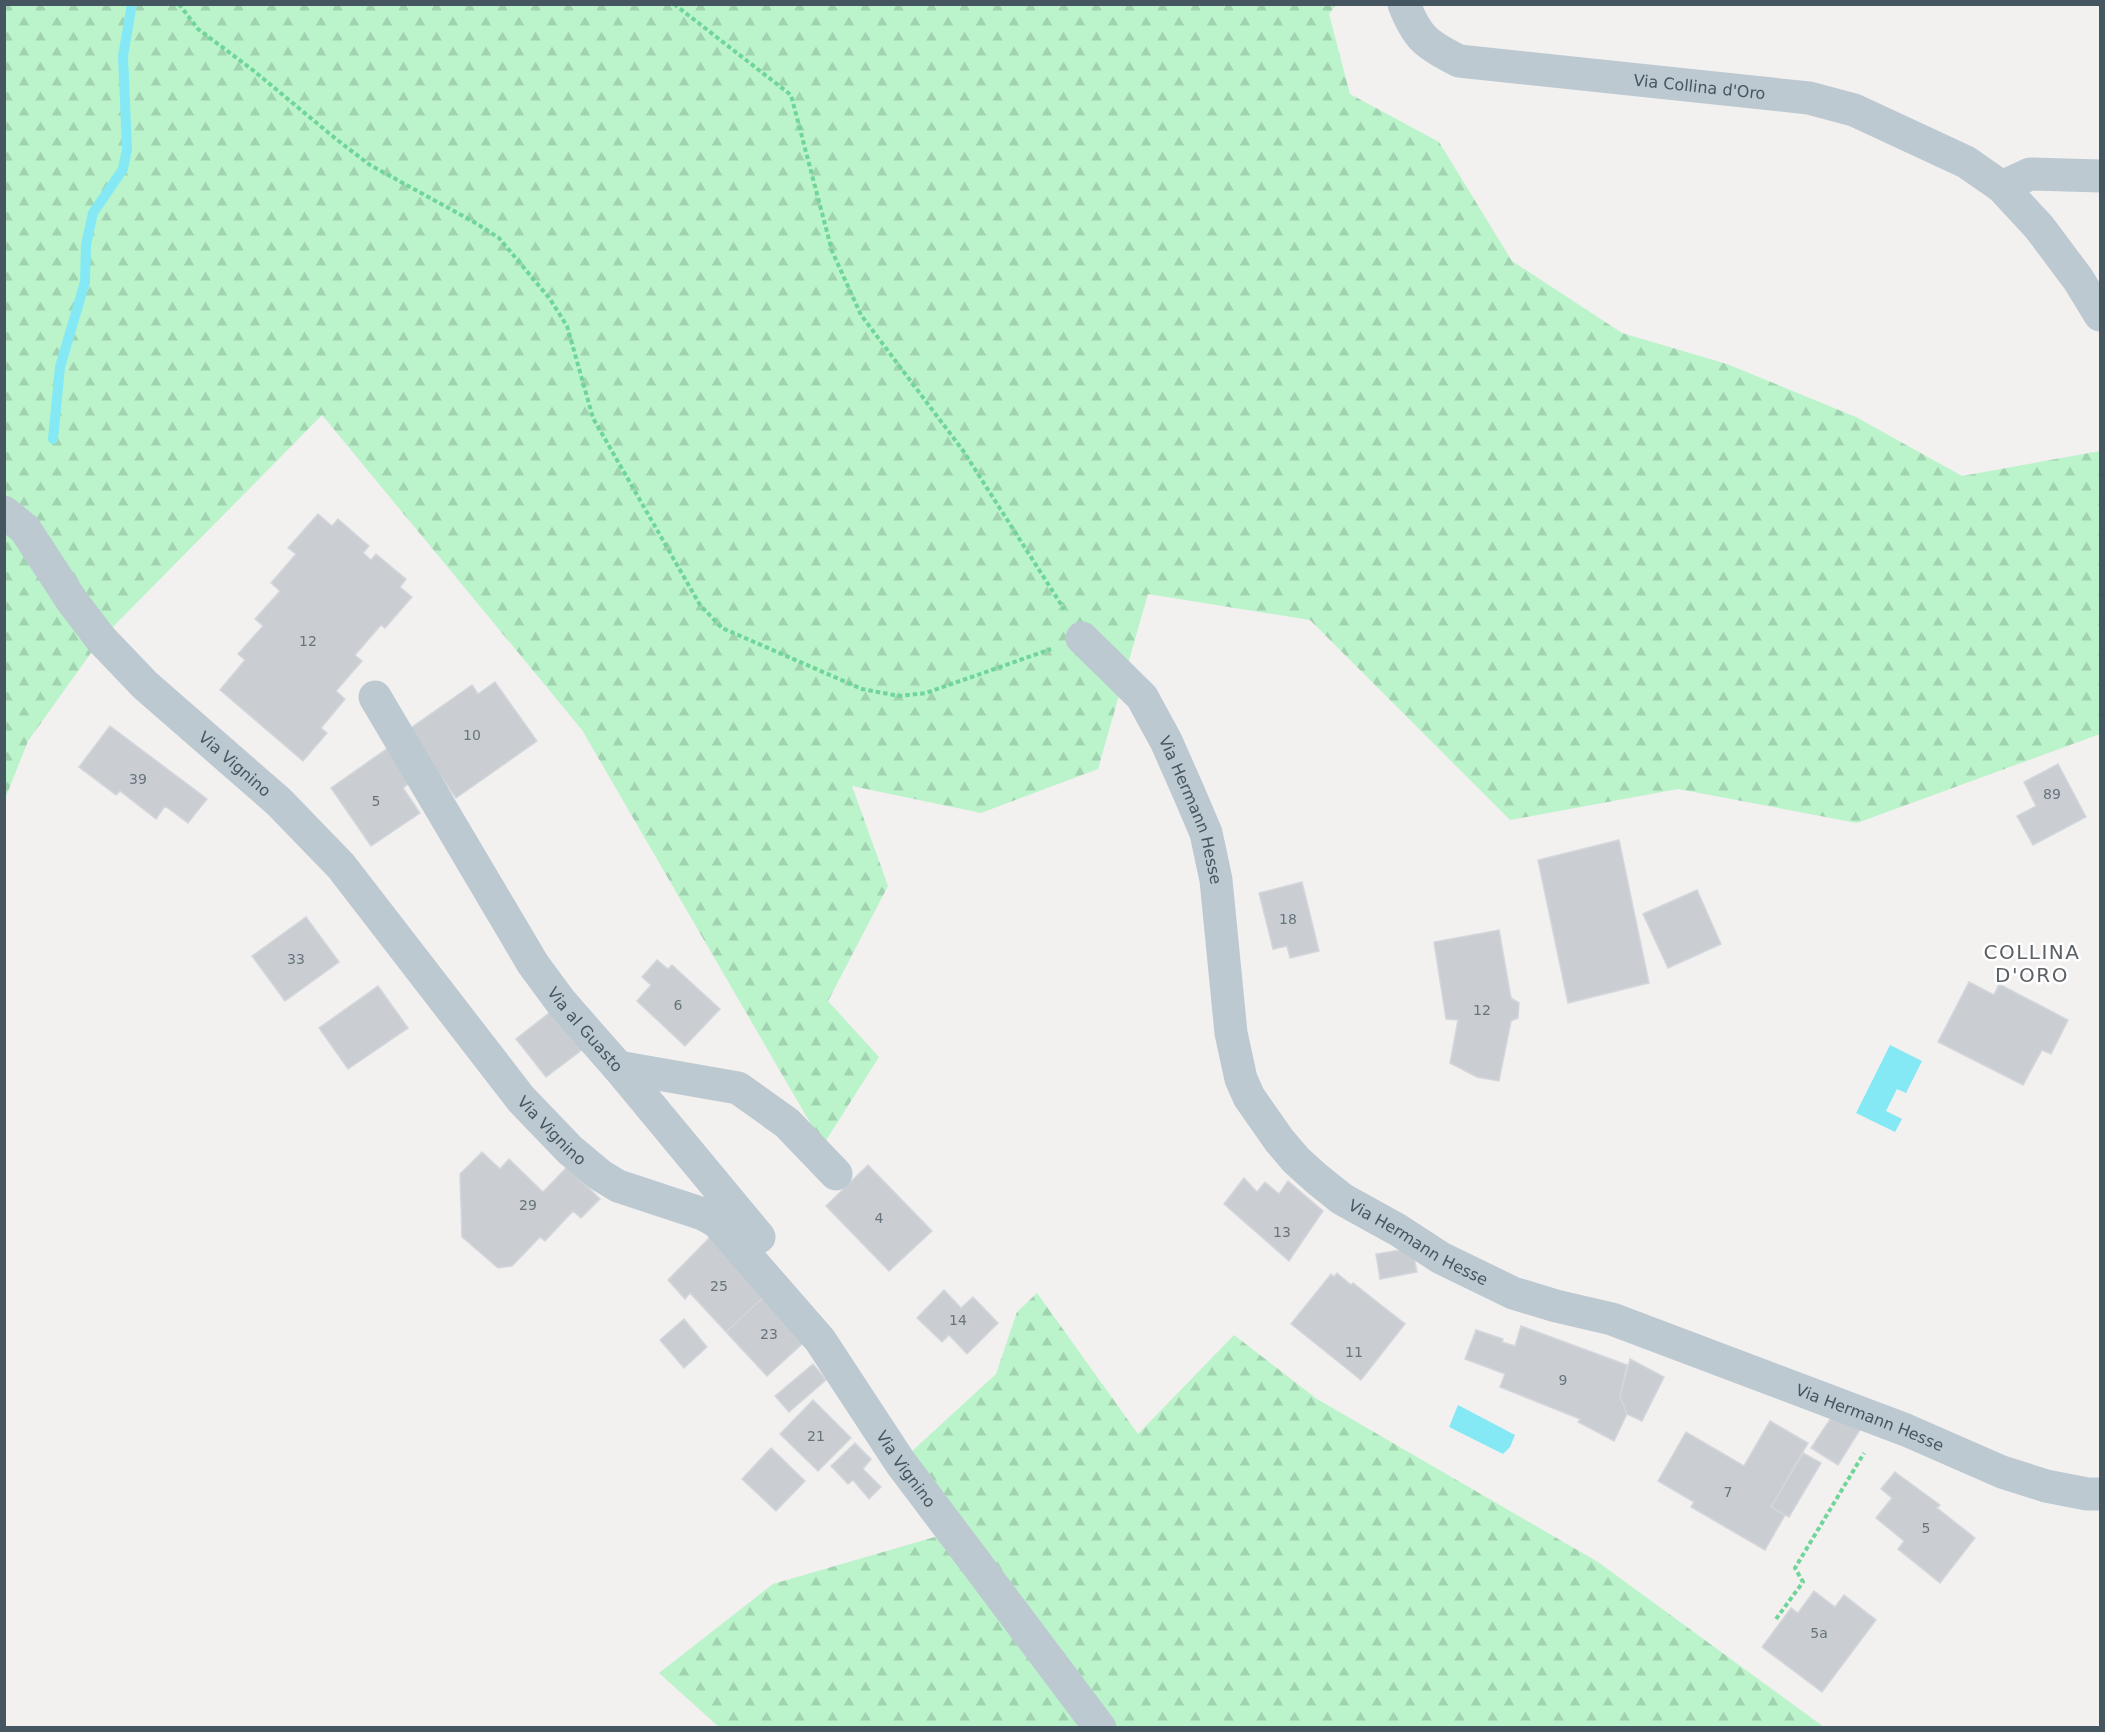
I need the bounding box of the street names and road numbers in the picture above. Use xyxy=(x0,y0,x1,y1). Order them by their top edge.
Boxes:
street label: Via Collina d'Oro xyxy=(1633,70,1766,103)
street label: Via Vignino xyxy=(195,727,275,800)
street label: Via Hermann Hesse xyxy=(1155,733,1226,886)
street label: Via al Guasto xyxy=(544,983,627,1076)
street label: Via Vignino xyxy=(514,1092,590,1169)
street label: Via Hermann Hesse xyxy=(1345,1195,1491,1289)
street label: Via Hermann Hesse xyxy=(1793,1380,1947,1455)
street label: Via Vignino xyxy=(872,1427,940,1511)

